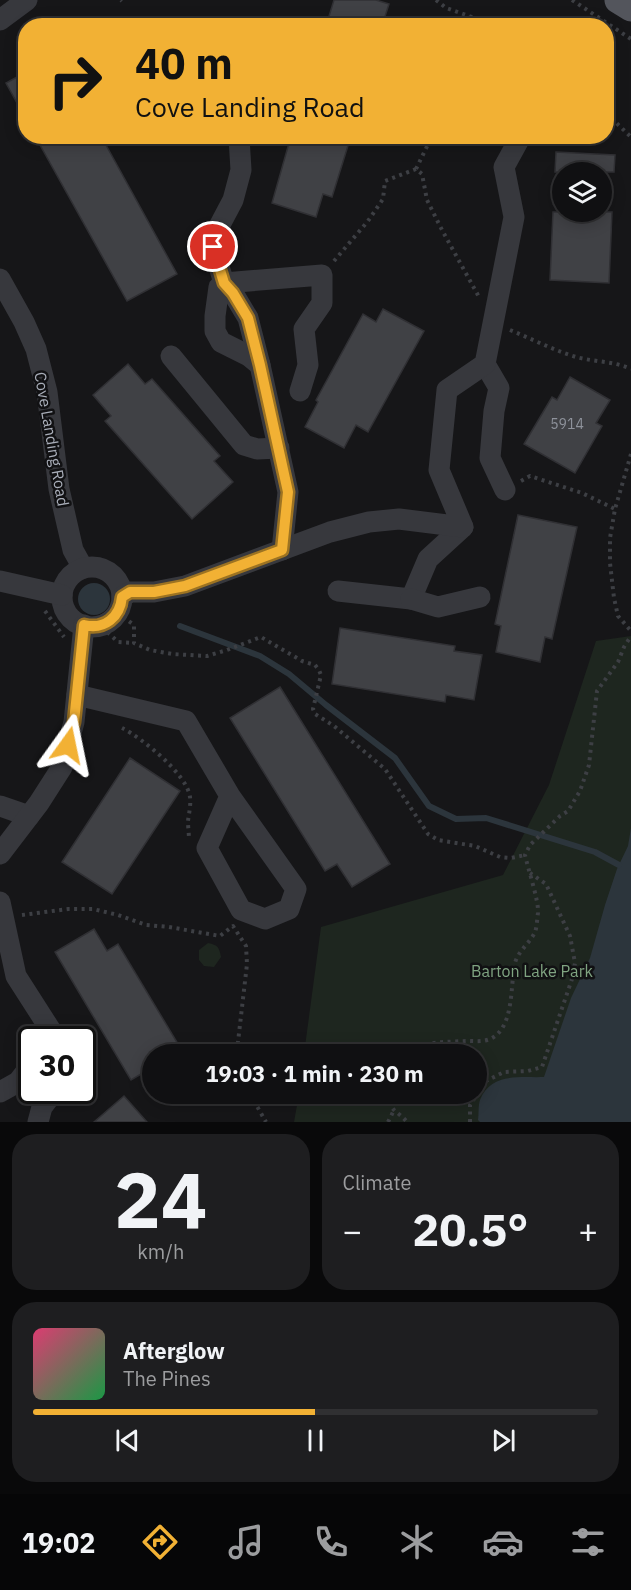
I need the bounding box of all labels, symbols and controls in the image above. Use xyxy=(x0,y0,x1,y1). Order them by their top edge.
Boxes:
text: 40 m xyxy=(135,36,233,91)
icon: right xyxy=(36,42,114,120)
text: Cove Landing Road xyxy=(135,89,365,124)
map controls xyxy=(552,162,612,222)
button: layers xyxy=(552,162,612,222)
pin xyxy=(187,221,238,272)
icon: arrive xyxy=(196,230,229,263)
street label: Cove Landing Road xyxy=(30,370,74,508)
house number: 5914 xyxy=(550,415,584,433)
position arrow xyxy=(36,713,100,777)
park label: Barton Lake Park xyxy=(471,961,594,981)
speed limit sign: 30 xyxy=(18,1026,96,1104)
text: 19:03 · 1 min · 230 m xyxy=(205,1059,424,1088)
text: 24 xyxy=(114,1148,208,1249)
text: Climate xyxy=(343,1169,411,1196)
text: 20.5° xyxy=(412,1200,528,1258)
text: − xyxy=(343,1209,362,1252)
text: + xyxy=(578,1209,598,1252)
text: km/h xyxy=(137,1238,184,1265)
text: Afterglow xyxy=(123,1336,225,1365)
text: The Pines xyxy=(123,1365,211,1392)
icon: previous xyxy=(111,1424,144,1457)
icon: pause xyxy=(299,1424,332,1457)
icon: next xyxy=(487,1424,520,1457)
icon: directions xyxy=(139,1521,181,1563)
icon: music xyxy=(225,1521,267,1563)
icon: phone xyxy=(310,1521,352,1563)
icon: climate xyxy=(396,1521,438,1563)
icon: car xyxy=(482,1521,524,1563)
icon: filters xyxy=(567,1521,609,1563)
text: 19:02 xyxy=(22,1525,96,1560)

